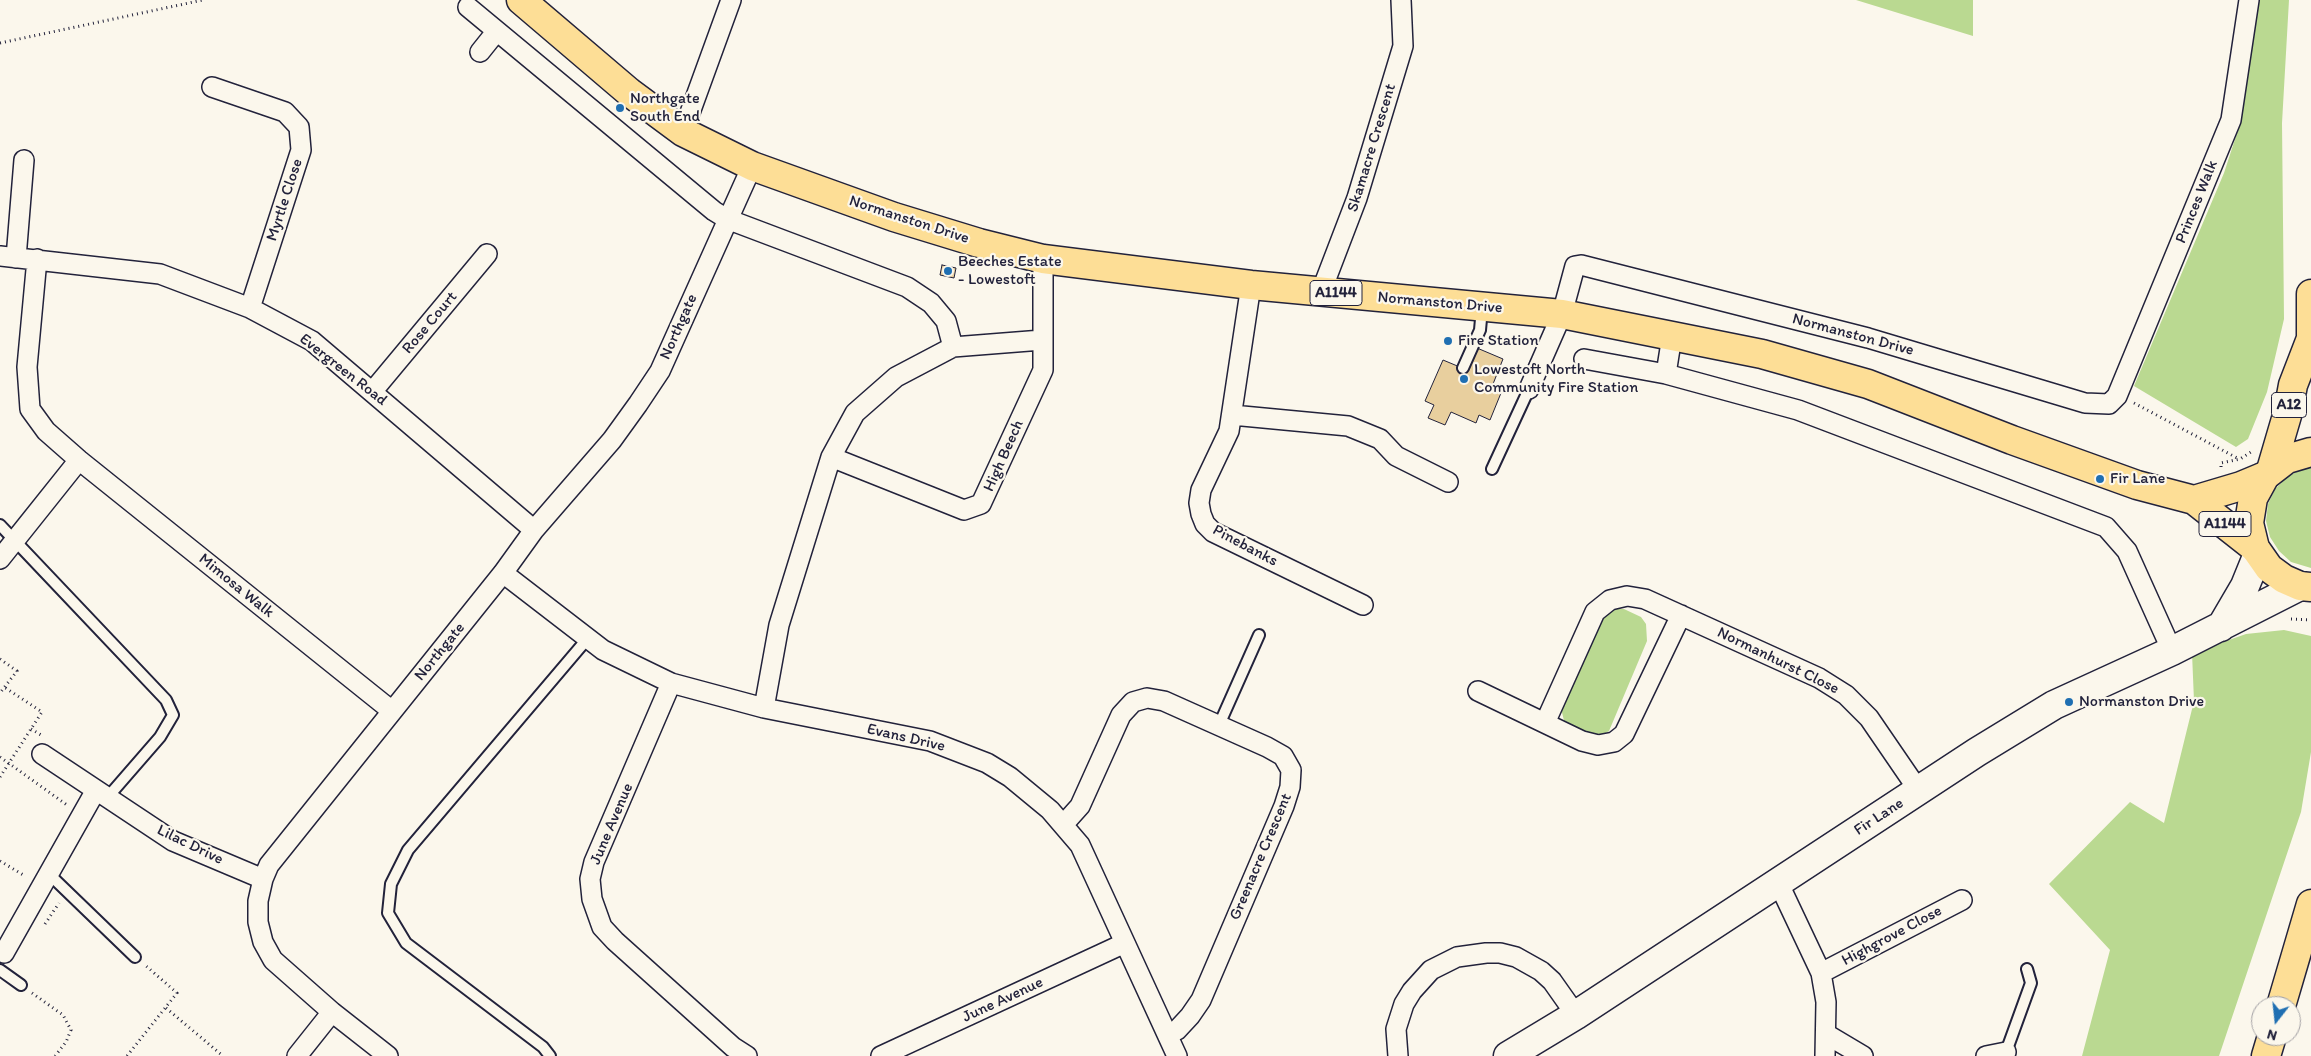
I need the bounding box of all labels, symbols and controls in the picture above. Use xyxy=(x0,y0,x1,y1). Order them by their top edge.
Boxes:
street label: Skamacre Crescent xyxy=(1343,82,1401,214)
place label: Northgate South End xyxy=(630,89,700,127)
marker: Northgate South End xyxy=(614,102,626,114)
street label: Myrtle Close xyxy=(263,156,307,244)
street label: Princes Walk xyxy=(2172,158,2222,246)
street label: Normanston Drive xyxy=(847,192,971,248)
place label: Beeches Estate - Lowestoft xyxy=(958,252,1062,290)
marker: Beeches Estate - Lowestoft xyxy=(942,265,954,277)
road number: A1144 xyxy=(1310,280,1362,306)
street label: Rose Court xyxy=(398,288,462,358)
street label: Normanston Drive xyxy=(1377,288,1503,318)
street label: Northgate xyxy=(656,291,702,363)
street label: Normanston Drive xyxy=(1790,310,1916,360)
street label: Evergreen Road xyxy=(295,330,391,410)
place label: Fire Station xyxy=(1458,331,1538,351)
marker: Fire Station xyxy=(1442,335,1454,347)
place label: Lowestoft North Community Fire Station xyxy=(1474,360,1638,398)
marker: Lowestoft North Community Fire Station xyxy=(1458,373,1470,385)
road number: A12 xyxy=(2272,392,2306,418)
street label: High Beech xyxy=(980,417,1028,495)
place label: Fir Lane xyxy=(2110,469,2165,489)
marker: Fir Lane xyxy=(2094,473,2106,485)
road number: A1144 xyxy=(2199,512,2251,536)
street label: Pinebanks xyxy=(1209,521,1281,571)
street label: Mimosa Walk xyxy=(194,550,278,622)
street label: Northgate xyxy=(411,619,469,685)
street label: Normanhurst Close xyxy=(1714,623,1842,699)
place label: Normanston Drive xyxy=(2079,692,2204,712)
marker: Normanston Drive xyxy=(2063,696,2075,708)
street label: Evans Drive xyxy=(865,720,947,756)
street label: June Avenue xyxy=(586,780,638,868)
street label: Greenacre Crescent xyxy=(1226,791,1296,923)
street label: Fir Lane xyxy=(1851,794,1907,840)
street label: Lilac Drive xyxy=(154,821,226,869)
street label: Highgrove Close xyxy=(1839,902,1945,970)
street label: June Avenue xyxy=(960,973,1046,1027)
north arrow xyxy=(2251,996,2301,1046)
text: N xyxy=(2265,1025,2279,1044)

